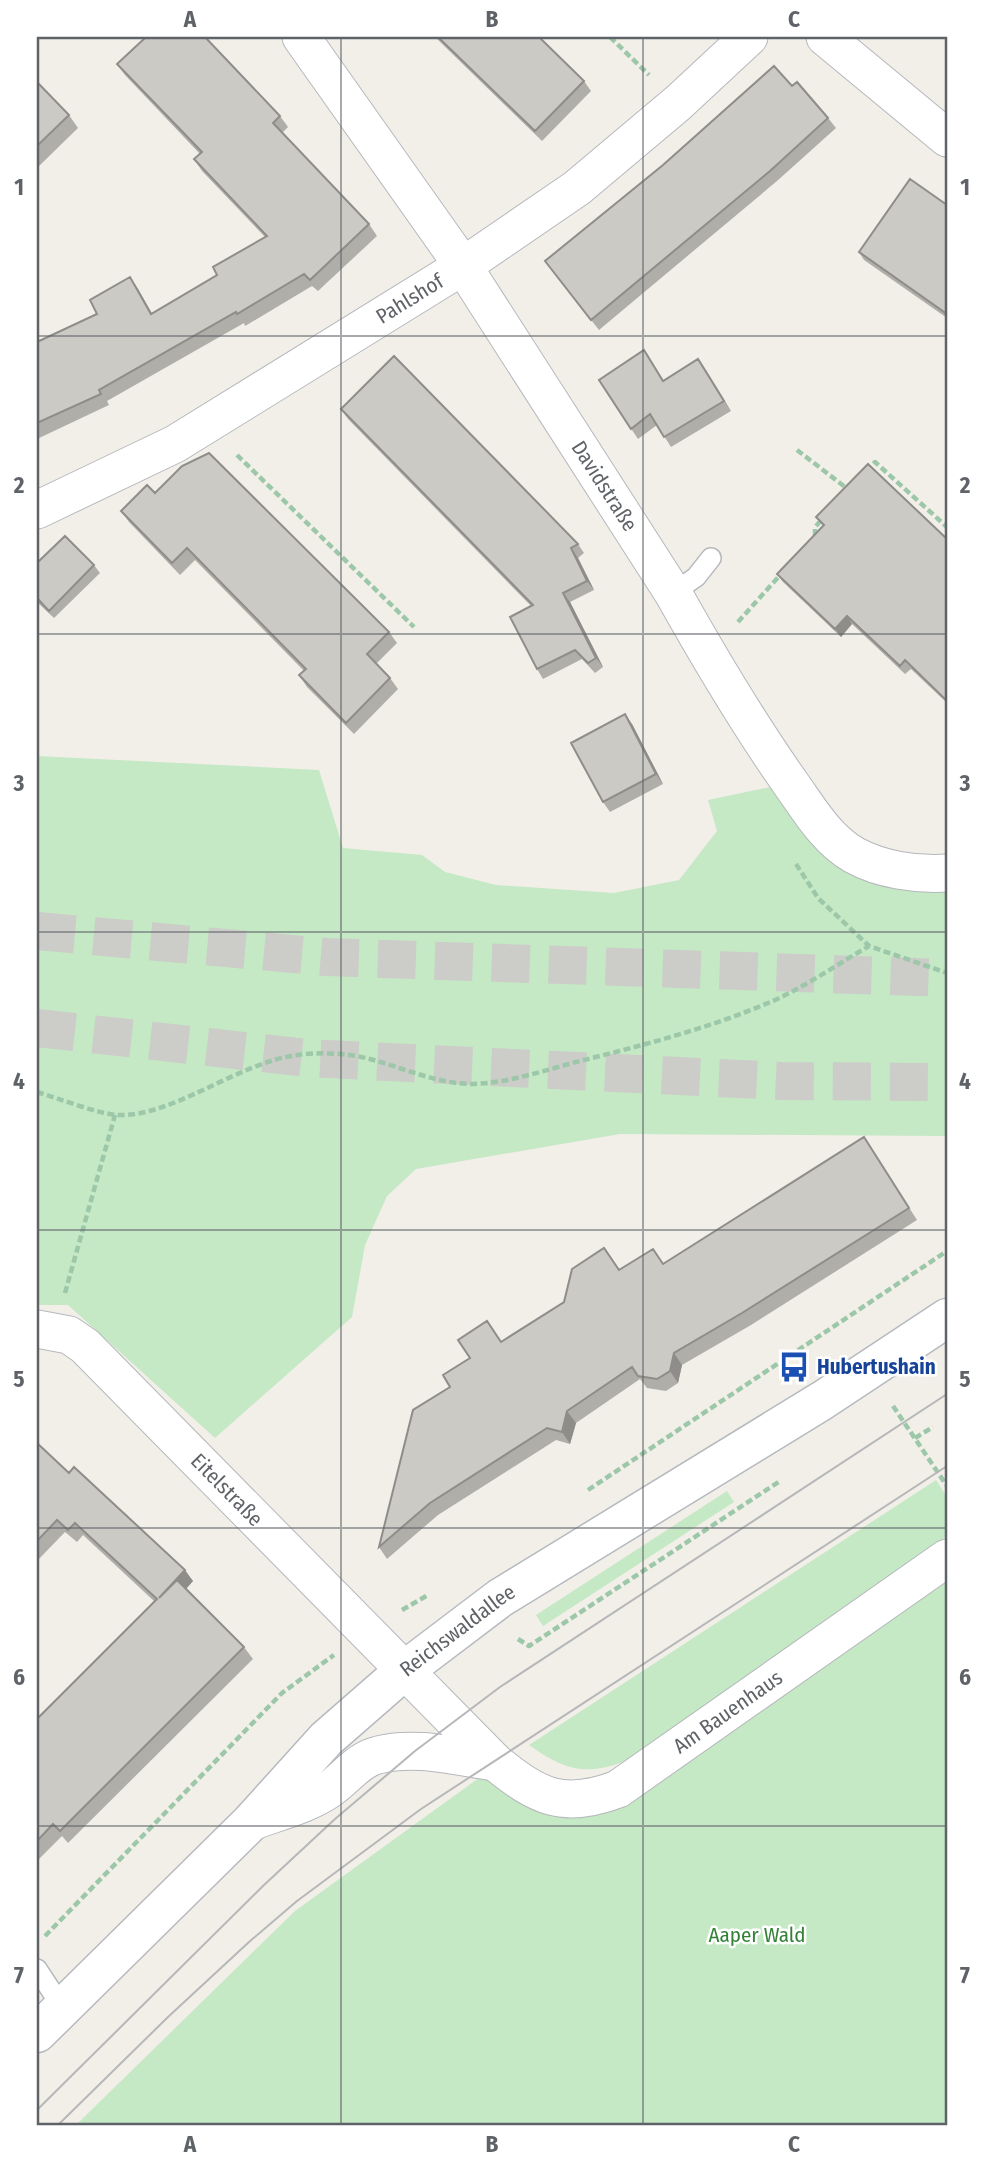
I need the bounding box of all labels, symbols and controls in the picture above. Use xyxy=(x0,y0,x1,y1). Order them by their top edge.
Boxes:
text: A xyxy=(183,5,197,33)
text: B xyxy=(486,5,499,33)
text: C xyxy=(788,5,800,33)
text: 1 xyxy=(14,173,24,201)
text: 1 xyxy=(960,173,970,201)
street label: Pahlshof xyxy=(371,267,450,329)
street label: Davidstraße xyxy=(566,436,643,536)
text: 2 xyxy=(13,471,25,499)
text: 2 xyxy=(959,471,971,499)
text: 3 xyxy=(13,769,25,797)
text: 3 xyxy=(959,769,971,797)
text: 4 xyxy=(13,1067,25,1095)
text: 4 xyxy=(959,1067,971,1095)
bus stop icon: Hubertushain xyxy=(777,1350,811,1384)
place label: Hubertushain xyxy=(817,1354,936,1380)
text: 5 xyxy=(13,1365,25,1393)
text: 5 xyxy=(959,1365,971,1393)
street label: Eitelstraße xyxy=(185,1448,268,1532)
street label: Reichswaldallee xyxy=(395,1579,520,1682)
text: 6 xyxy=(13,1663,25,1691)
text: 6 xyxy=(959,1663,971,1691)
street label: Am Bauenhaus xyxy=(668,1664,788,1759)
park label: Aaper Wald xyxy=(708,1922,806,1948)
text: 7 xyxy=(14,1961,24,1989)
text: 7 xyxy=(960,1961,970,1989)
text: A xyxy=(183,2130,197,2158)
text: B xyxy=(486,2130,499,2158)
text: C xyxy=(788,2130,800,2158)

